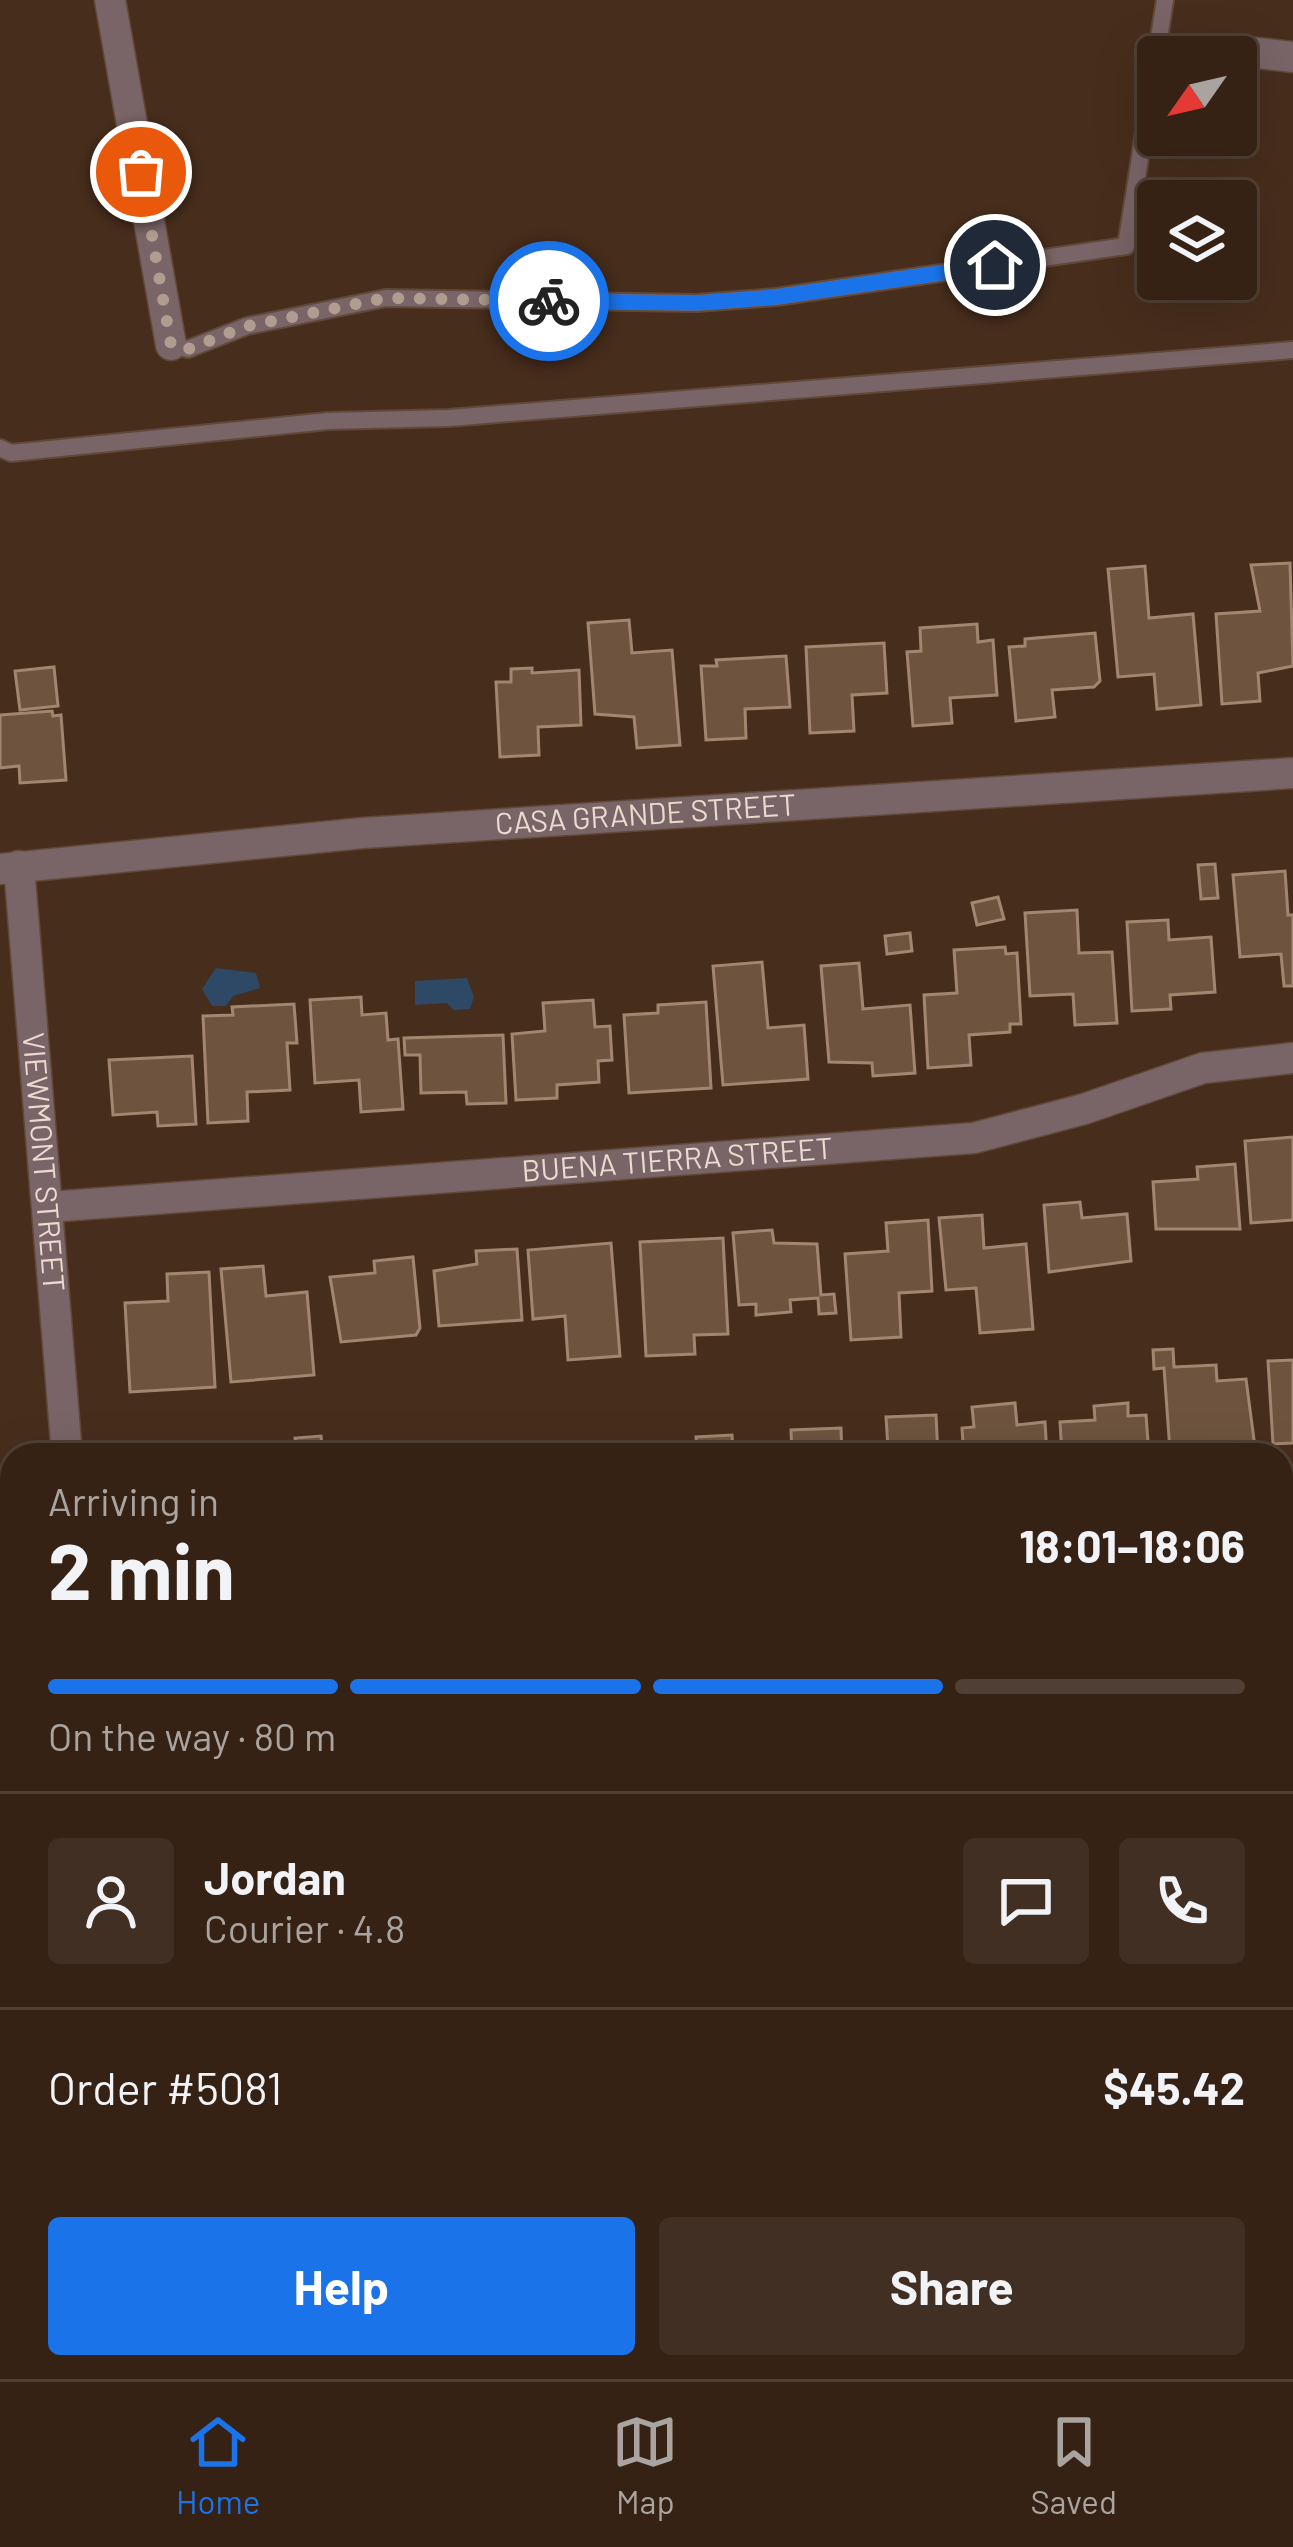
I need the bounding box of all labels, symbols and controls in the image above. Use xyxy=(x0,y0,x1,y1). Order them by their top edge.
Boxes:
north arrow xyxy=(1137,36,1257,156)
map controls xyxy=(1137,36,1257,300)
pin xyxy=(90,121,192,223)
icon: bag xyxy=(108,139,174,205)
button: layers xyxy=(1137,180,1257,300)
pin xyxy=(944,214,1046,316)
icon: home xyxy=(962,232,1028,298)
courier xyxy=(489,241,609,361)
icon: bike xyxy=(516,268,582,334)
street label: CASA GRANDE STREET xyxy=(494,785,797,840)
street label: VIEWMONT STREET xyxy=(17,1031,74,1293)
street label: BUENA TIERRA STREET xyxy=(520,1129,834,1188)
text: Arriving in xyxy=(48,1477,219,1524)
text: 18:01–18:06 xyxy=(1019,1518,1245,1572)
text: 2 min xyxy=(48,1522,235,1616)
text: On the way · 80 m xyxy=(48,1712,336,1759)
button: person xyxy=(48,1838,174,1964)
button: chat xyxy=(963,1838,1089,1964)
button: phone xyxy=(1119,1838,1245,1964)
text: Jordan xyxy=(204,1850,346,1904)
text: Courier · 4.8 xyxy=(204,1904,405,1951)
text: Order #5081 xyxy=(48,2060,282,2114)
text: $45.42 xyxy=(1103,2060,1245,2114)
button: Help xyxy=(48,2217,635,2355)
button: Share xyxy=(659,2217,1245,2355)
tab: Home xyxy=(176,2409,260,2521)
tab: Map xyxy=(612,2409,678,2521)
tab: Saved xyxy=(1030,2409,1117,2521)

